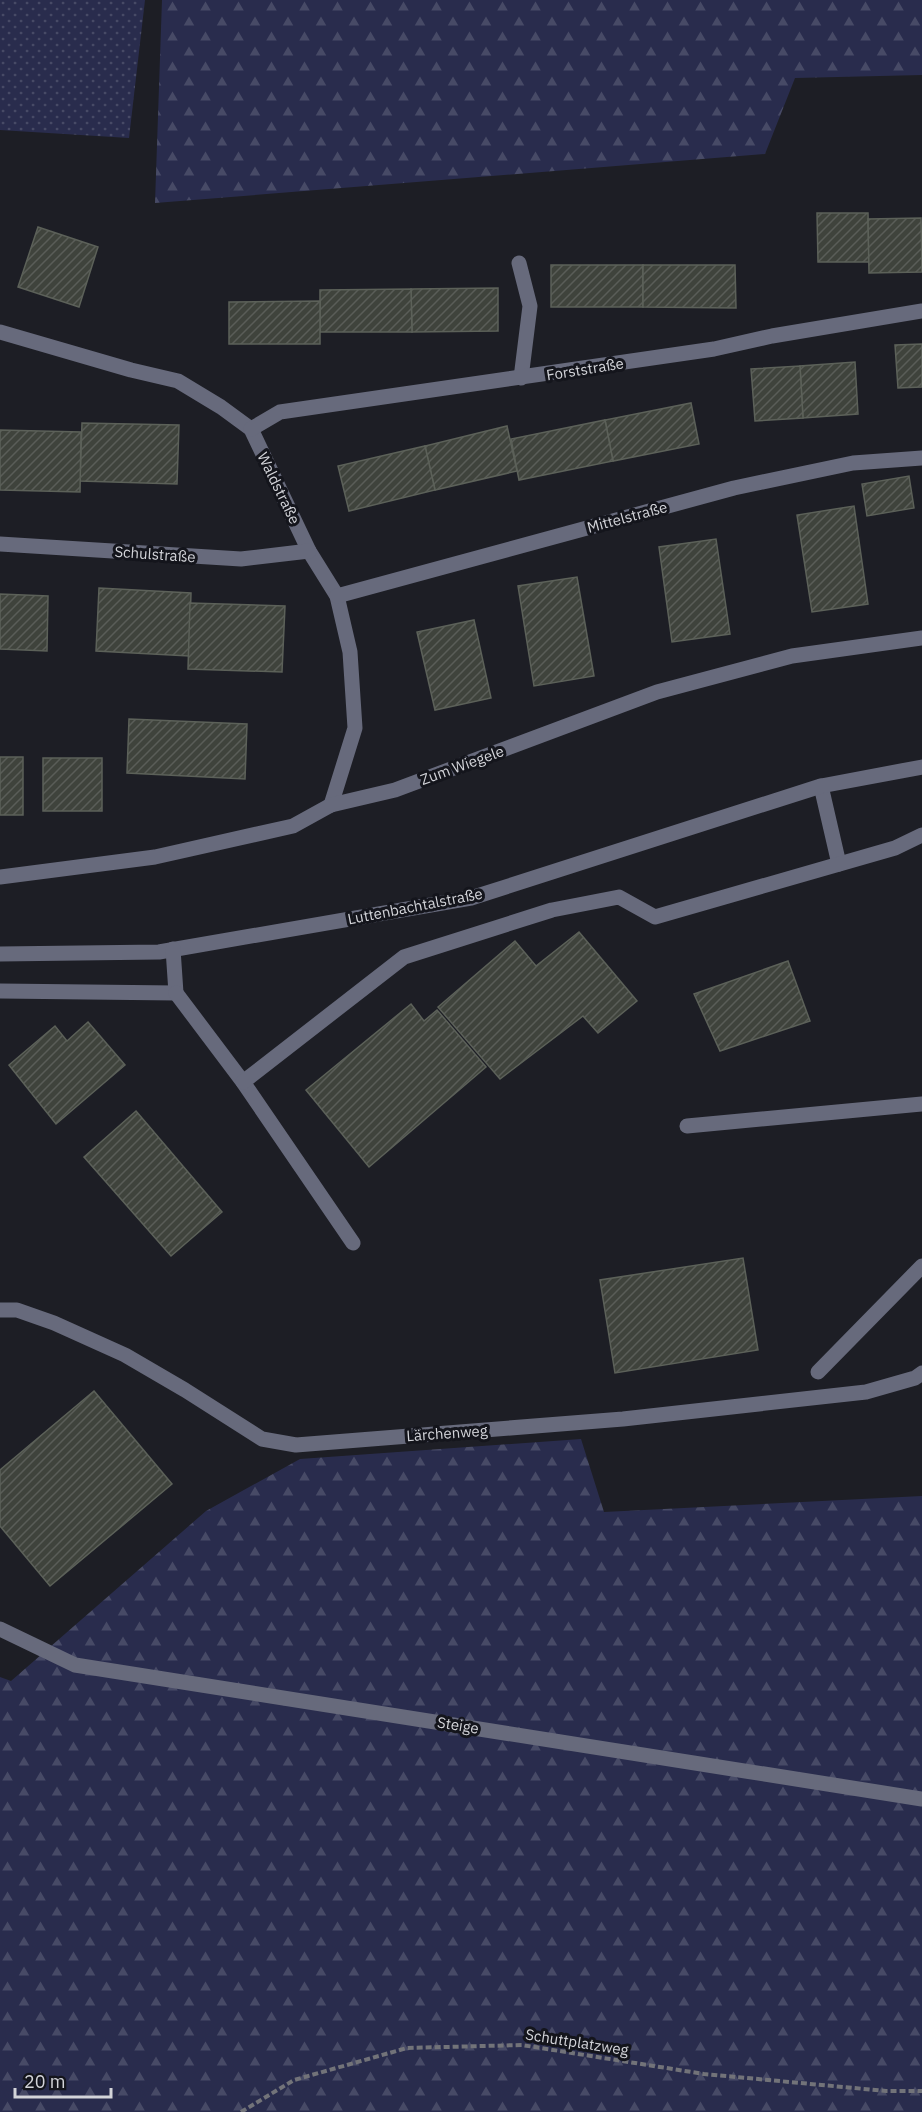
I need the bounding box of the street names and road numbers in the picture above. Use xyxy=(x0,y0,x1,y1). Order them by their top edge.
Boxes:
street label: Forststraße xyxy=(545,354,625,384)
street label: Waldstraße xyxy=(253,449,305,527)
street label: Mittelstraße xyxy=(585,497,669,537)
street label: Schulstraße xyxy=(114,542,196,566)
street label: Zum Wiegele xyxy=(418,741,506,789)
street label: Luttenbachtalstraße xyxy=(346,884,484,928)
street label: Lärchenweg xyxy=(406,1421,488,1445)
street label: Steige xyxy=(436,1712,480,1738)
street label: Schuttplatzweg xyxy=(524,2024,630,2060)

